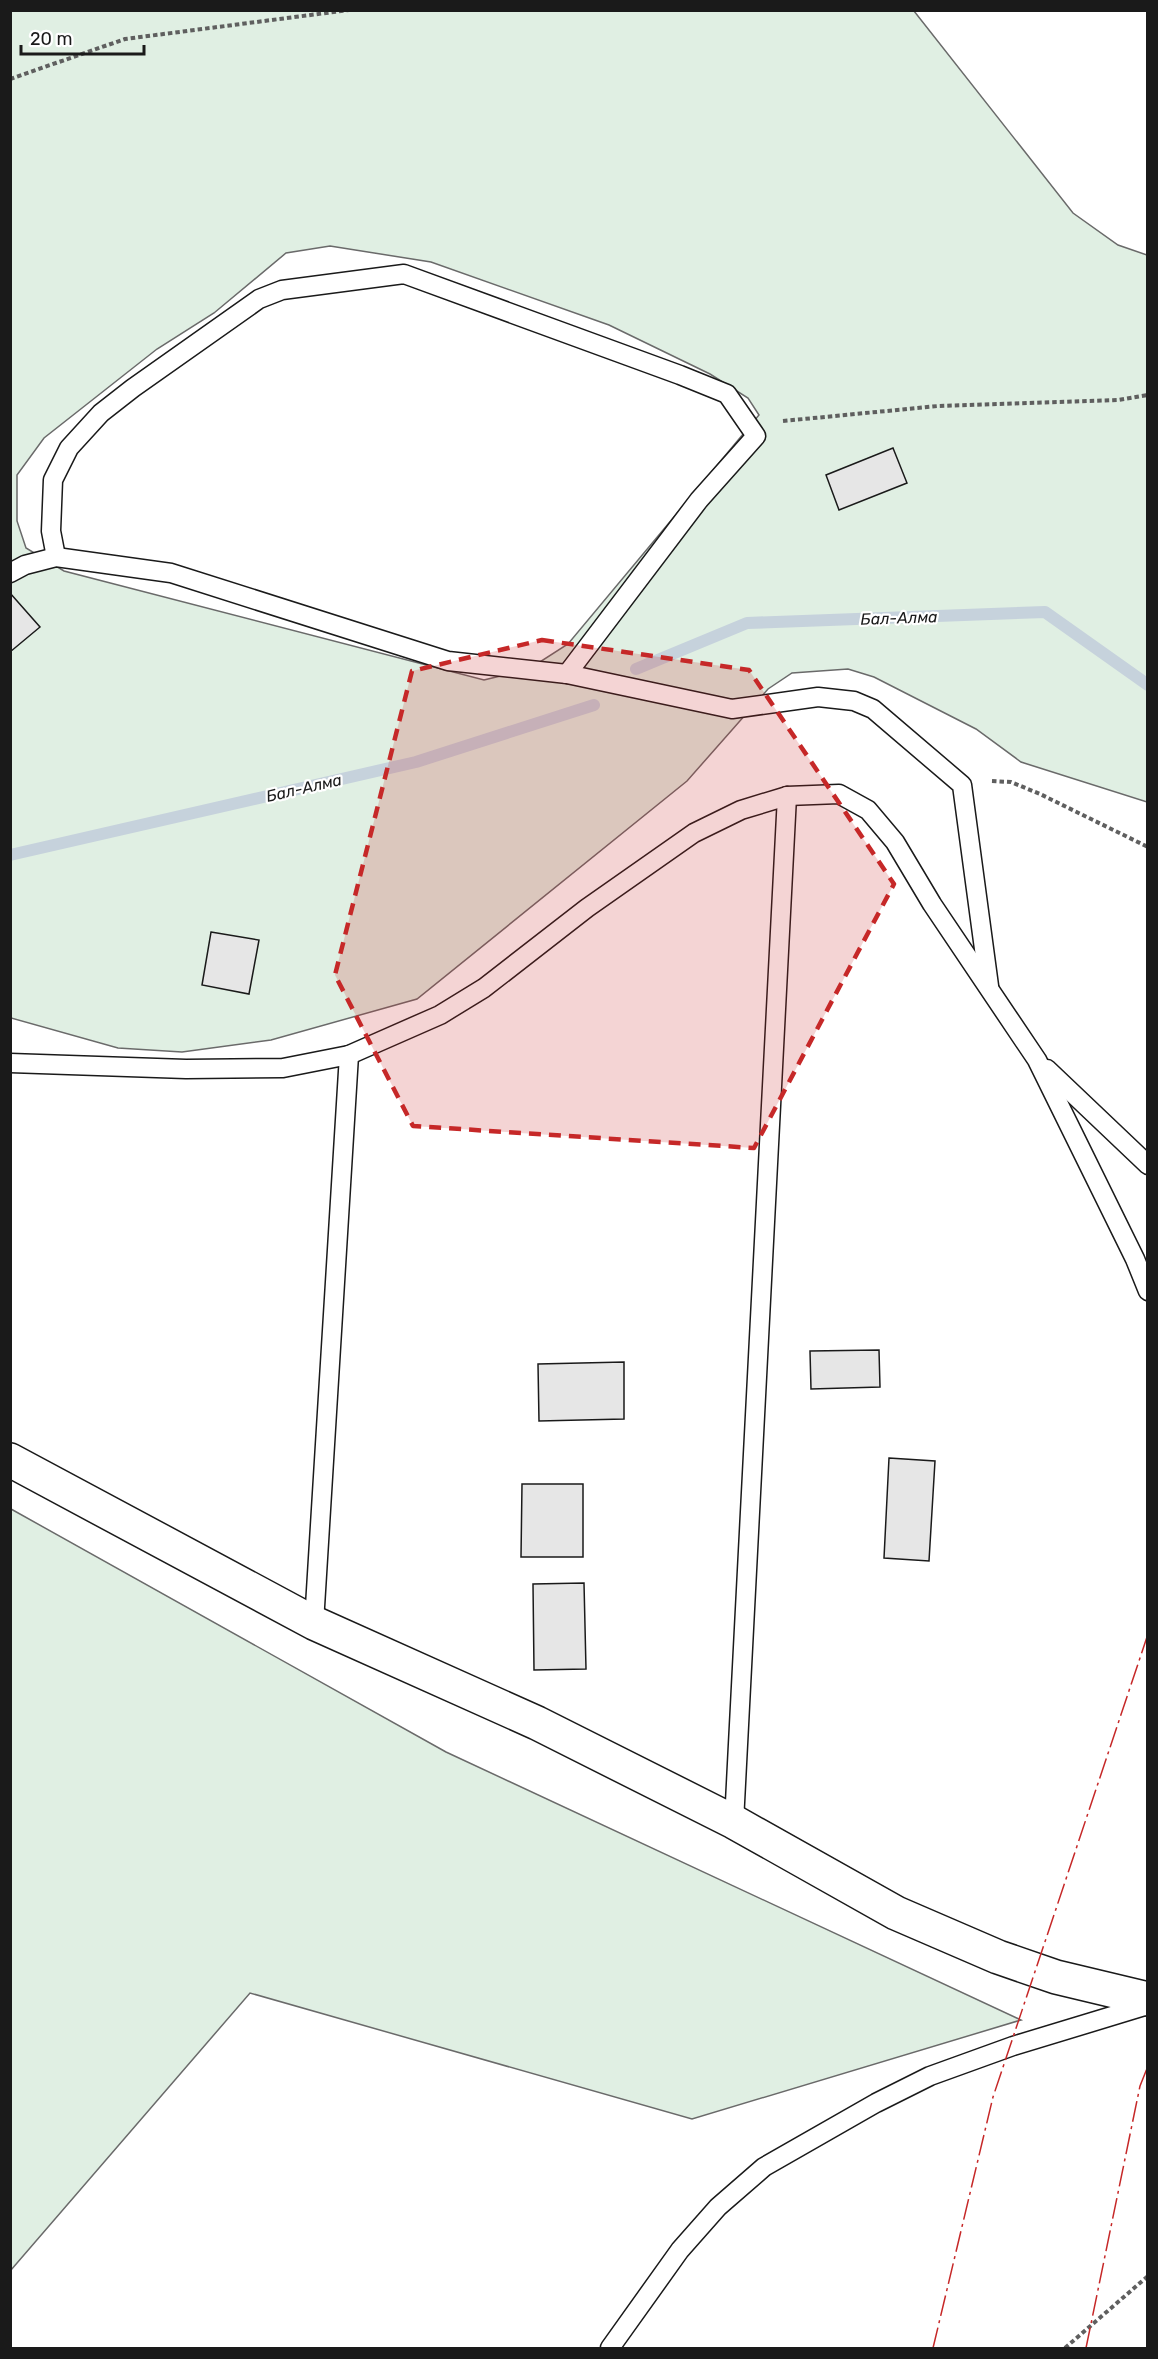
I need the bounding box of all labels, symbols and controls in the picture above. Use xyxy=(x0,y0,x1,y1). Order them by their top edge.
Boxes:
scale bar xyxy=(21,18,144,56)
text: 20 m xyxy=(30,28,72,50)
water label: Бал-Алма xyxy=(860,607,938,629)
water label: Бал-Алма xyxy=(264,770,344,806)

